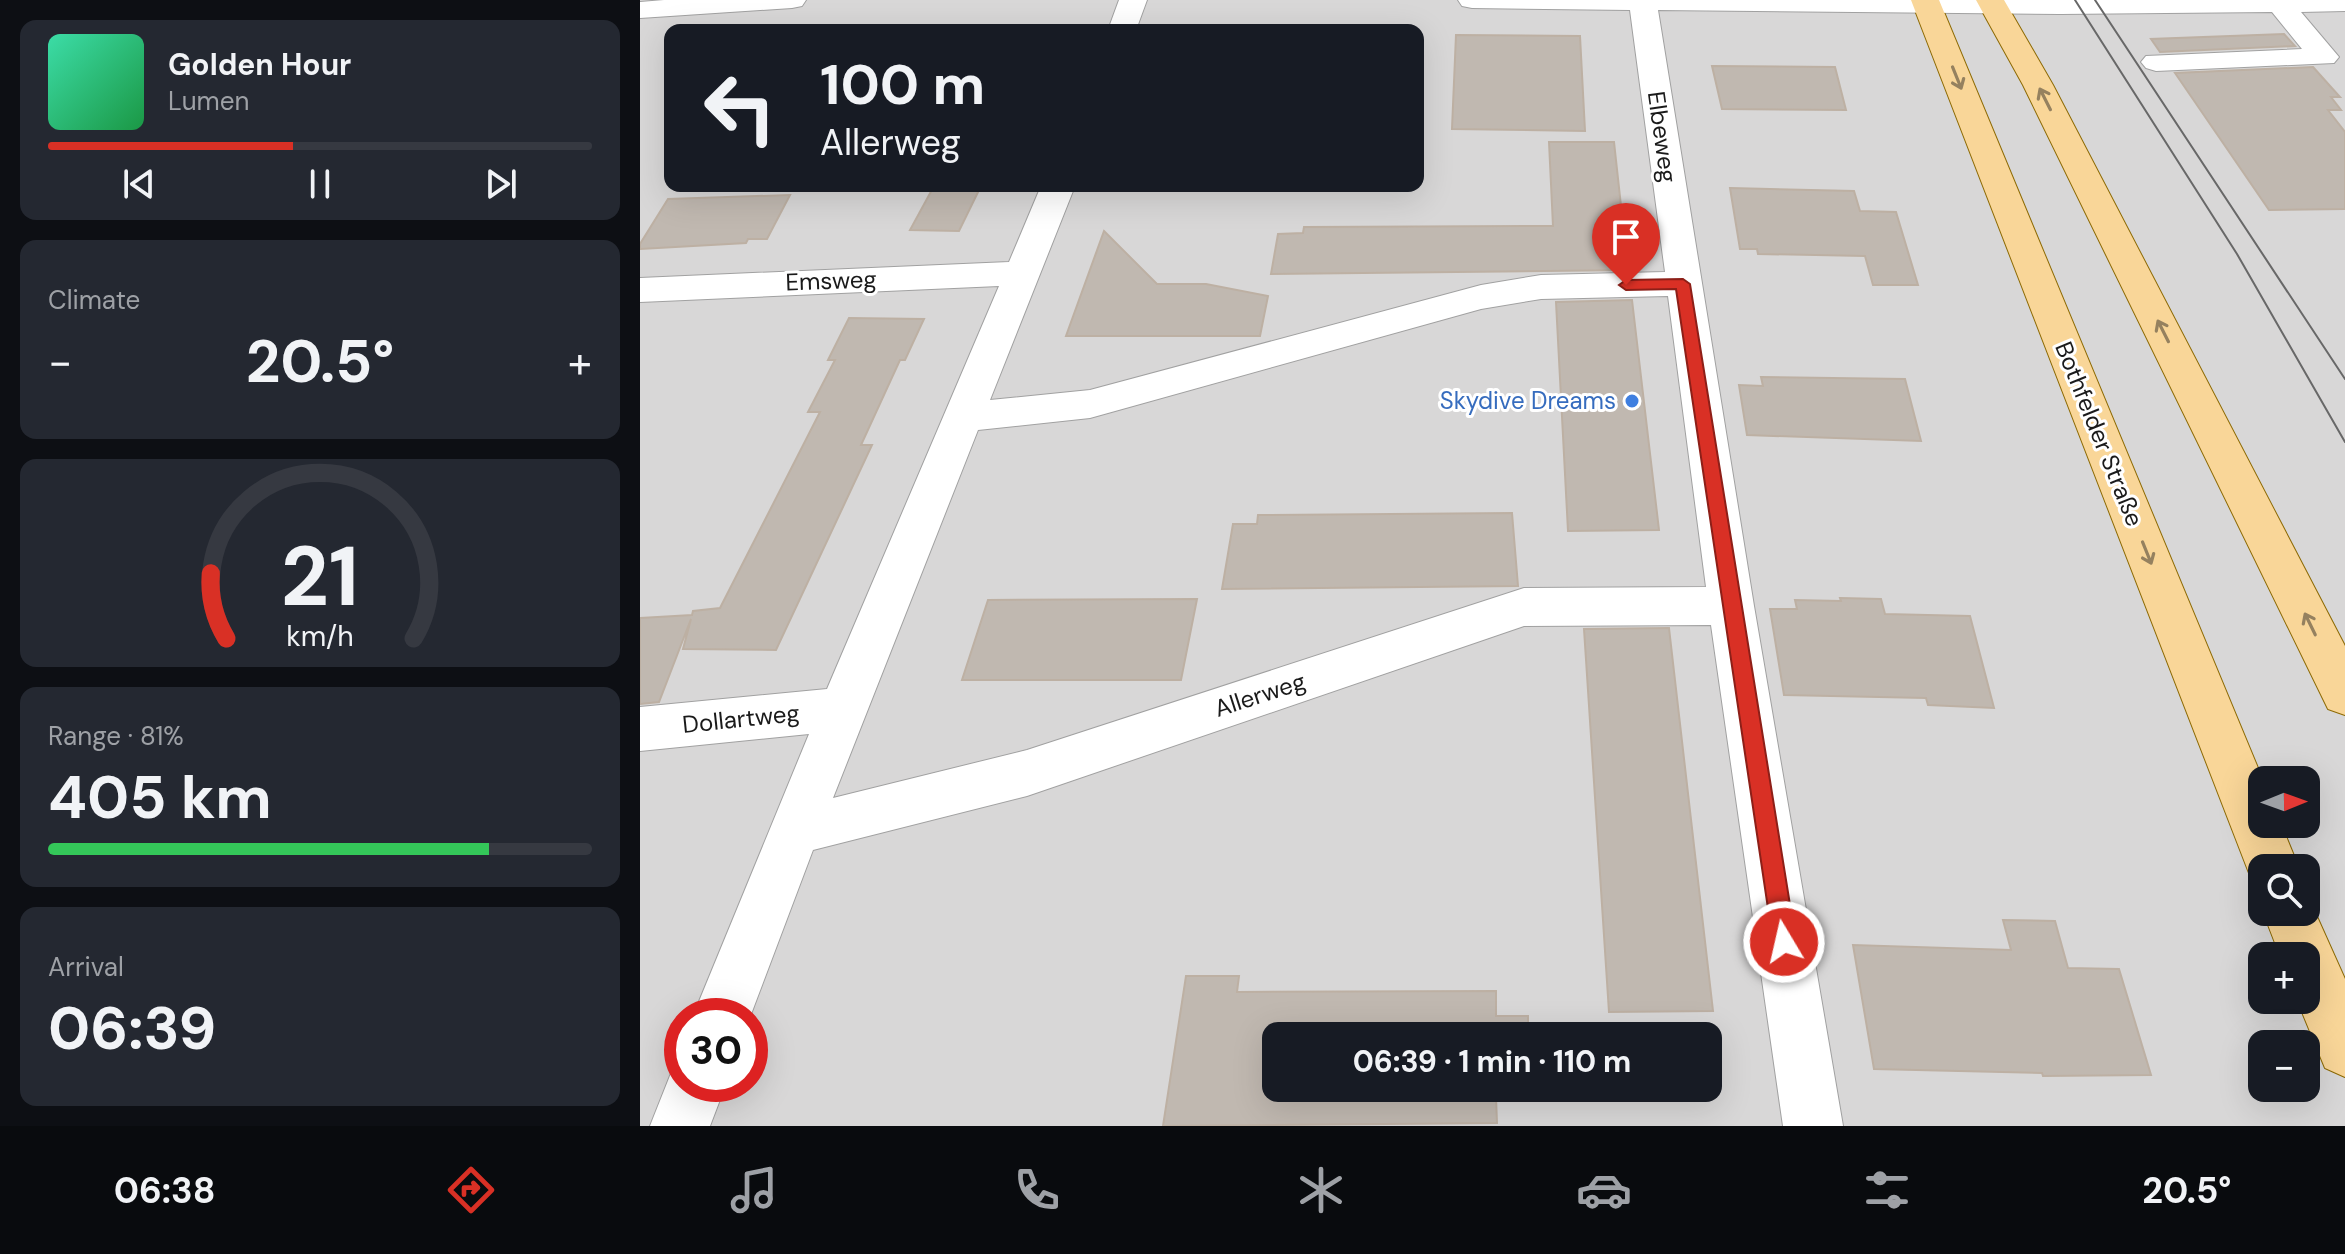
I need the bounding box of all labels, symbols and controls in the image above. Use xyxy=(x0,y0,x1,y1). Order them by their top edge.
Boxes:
text: Golden Hour xyxy=(168,45,351,84)
text: 100 m xyxy=(820,48,985,121)
icon: left xyxy=(688,56,792,160)
one-way arrow xyxy=(1950,65,1965,90)
text: Lumen xyxy=(168,84,249,118)
one-way arrow xyxy=(2037,88,2053,112)
street label: Elbeweg xyxy=(1641,89,1684,185)
text: Allerweg xyxy=(820,119,961,166)
icon: previous xyxy=(117,162,161,206)
icon: pause xyxy=(298,162,342,206)
icon: next xyxy=(479,162,523,206)
pin xyxy=(1592,203,1660,285)
icon: arrive xyxy=(1604,215,1648,259)
street label: Emsweg xyxy=(785,263,877,298)
text: Climate xyxy=(48,283,140,317)
one-way arrow xyxy=(2155,319,2171,343)
text: 20.5° xyxy=(246,322,394,401)
text: − xyxy=(48,333,72,391)
text: + xyxy=(568,333,592,391)
street label: Bothfelder Straße xyxy=(2048,337,2151,531)
place label: Skydive Dreams xyxy=(1440,385,1616,416)
marker: Skydive Dreams xyxy=(1623,392,1641,410)
text: 21 xyxy=(281,522,359,631)
one-way arrow xyxy=(2141,540,2155,565)
one-way arrow xyxy=(2302,613,2317,637)
text: km/h xyxy=(286,618,354,655)
street label: Allerweg xyxy=(1210,665,1309,724)
street label: Dollartweg xyxy=(681,697,801,740)
text: Range · 81% xyxy=(48,719,184,753)
text: 405 km xyxy=(48,758,272,837)
north arrow xyxy=(2248,766,2320,838)
map controls xyxy=(2248,766,2320,1102)
button: search xyxy=(2248,854,2320,926)
position arrow xyxy=(1742,900,1826,984)
button: + xyxy=(2248,942,2320,1014)
text: Arrival xyxy=(48,950,124,984)
text: 06:39 xyxy=(48,989,216,1068)
speed limit sign: 30 xyxy=(664,998,768,1102)
button: − xyxy=(2248,1030,2320,1102)
text: 06:39 · 1 min · 110 m xyxy=(1353,1042,1631,1081)
icon: directions xyxy=(443,1162,499,1218)
icon: music xyxy=(726,1162,782,1218)
icon: phone xyxy=(1009,1162,1065,1218)
icon: climate xyxy=(1293,1162,1349,1218)
icon: car xyxy=(1576,1162,1632,1218)
icon: filters xyxy=(1859,1162,1915,1218)
text: 06:38 xyxy=(114,1167,215,1214)
text: 20.5° xyxy=(2142,1167,2231,1214)

